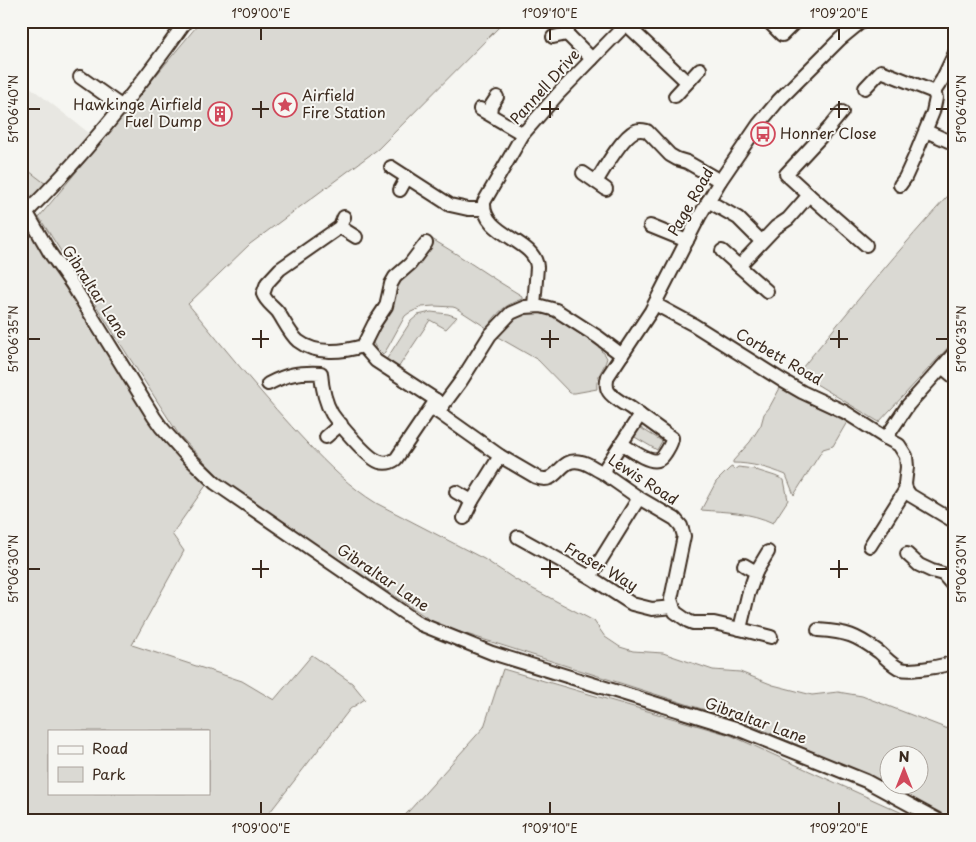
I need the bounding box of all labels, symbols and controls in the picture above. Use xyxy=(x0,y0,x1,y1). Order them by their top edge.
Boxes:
text: 1°09'00"E xyxy=(232,4,290,22)
text: 1°09'10"E xyxy=(522,4,578,22)
text: 1°09'20"E xyxy=(810,4,868,22)
street label: Pannell Drive xyxy=(504,43,584,129)
text: 51°06'40"N xyxy=(4,75,22,143)
text: 51°06'40"N xyxy=(952,75,970,143)
place label: Airfield Fire Station xyxy=(302,83,386,123)
place label: Hawkinge Airfield Fuel Dump xyxy=(73,92,202,132)
place icon: Airfield Fire Station xyxy=(272,92,298,118)
building icon: Hawkinge Airfield Fuel Dump xyxy=(207,101,233,127)
bus stop icon: Honner Close xyxy=(750,121,776,147)
place label: Honner Close xyxy=(780,121,876,144)
street label: Page Road xyxy=(661,163,719,240)
street label: Gibraltar Lane xyxy=(57,240,135,343)
text: 51°06'35"N xyxy=(4,305,22,373)
text: 51°06'35"N xyxy=(952,305,970,373)
street label: Corbett Road xyxy=(732,322,828,390)
street label: Lewis Road xyxy=(604,447,683,510)
text: 51°06'30"N xyxy=(4,535,22,603)
street label: Fraser Way xyxy=(561,535,643,596)
text: 51°06'30"N xyxy=(952,535,970,603)
street label: Gibraltar Lane xyxy=(333,537,435,616)
street label: Gibraltar Lane xyxy=(702,690,811,749)
legend xyxy=(48,730,210,794)
text: Road xyxy=(92,736,128,759)
north arrow xyxy=(878,744,928,794)
text: N xyxy=(898,746,910,767)
text: Park xyxy=(92,762,126,785)
text: 1°09'00"E xyxy=(232,819,290,837)
text: 1°09'10"E xyxy=(522,819,578,837)
text: 1°09'20"E xyxy=(810,819,868,837)

